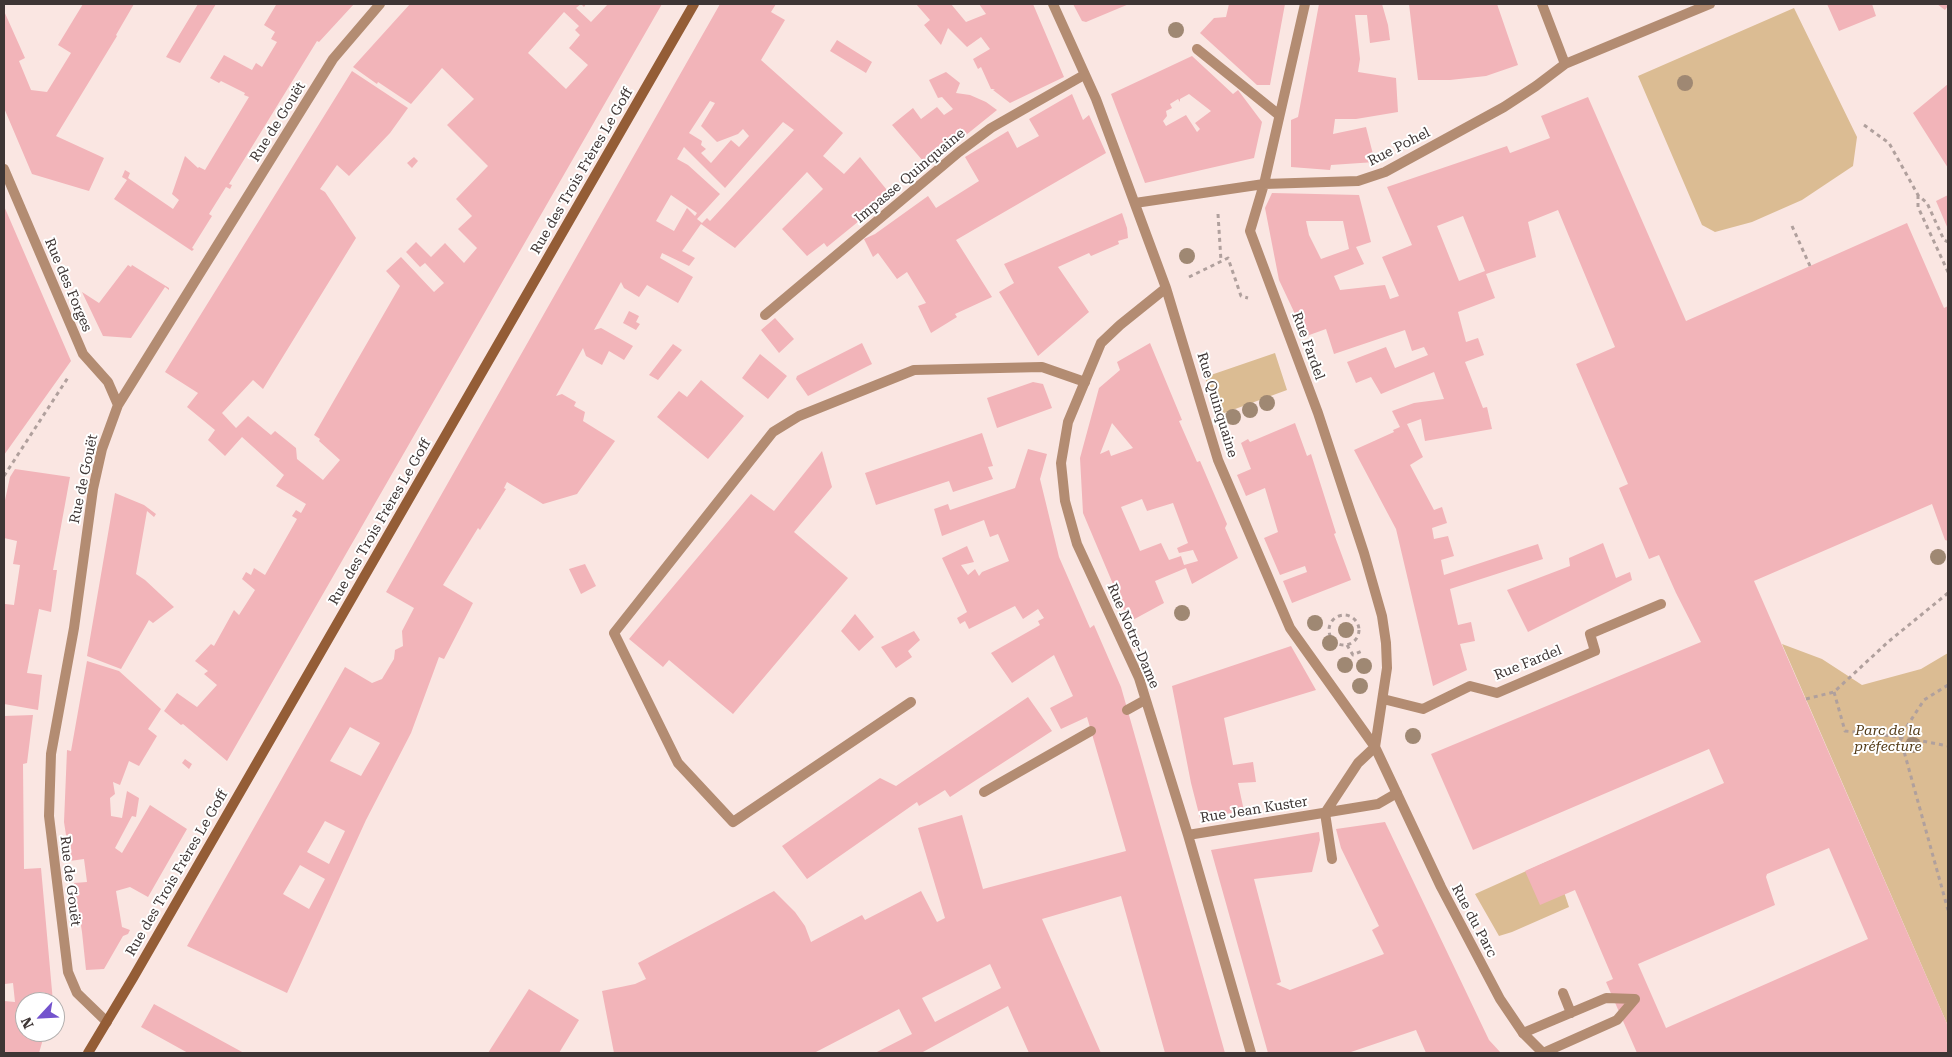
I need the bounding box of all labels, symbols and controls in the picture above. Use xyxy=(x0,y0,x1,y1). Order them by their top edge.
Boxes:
street label: Rue de Gouët xyxy=(247,79,309,165)
street label: Rue des Trois Frères Le Goff xyxy=(527,85,637,257)
street label: Rue Pohel xyxy=(1365,124,1433,170)
street label: Impasse Quinquaine xyxy=(851,125,969,227)
street label: Rue des Forges xyxy=(41,236,95,334)
street label: Rue Fardel xyxy=(1288,310,1328,382)
street label: Rue Quinquaine xyxy=(1193,350,1241,460)
street label: Rue de Gouët xyxy=(66,433,102,525)
street label: Rue des Trois Frères Le Goff xyxy=(325,436,435,608)
street label: Rue Notre-Dame xyxy=(1103,581,1163,691)
street label: Rue Fardel xyxy=(1492,642,1564,684)
park label: Parc de la préfecture xyxy=(1854,723,1922,756)
street label: Rue des Trois Frères Le Goff xyxy=(122,787,232,959)
street label: Rue Jean Kuster xyxy=(1199,793,1309,827)
street label: Rue de Gouët xyxy=(56,835,84,927)
street label: Rue du Parc xyxy=(1448,882,1500,960)
north arrow xyxy=(15,992,65,1042)
text: N xyxy=(18,1015,37,1031)

